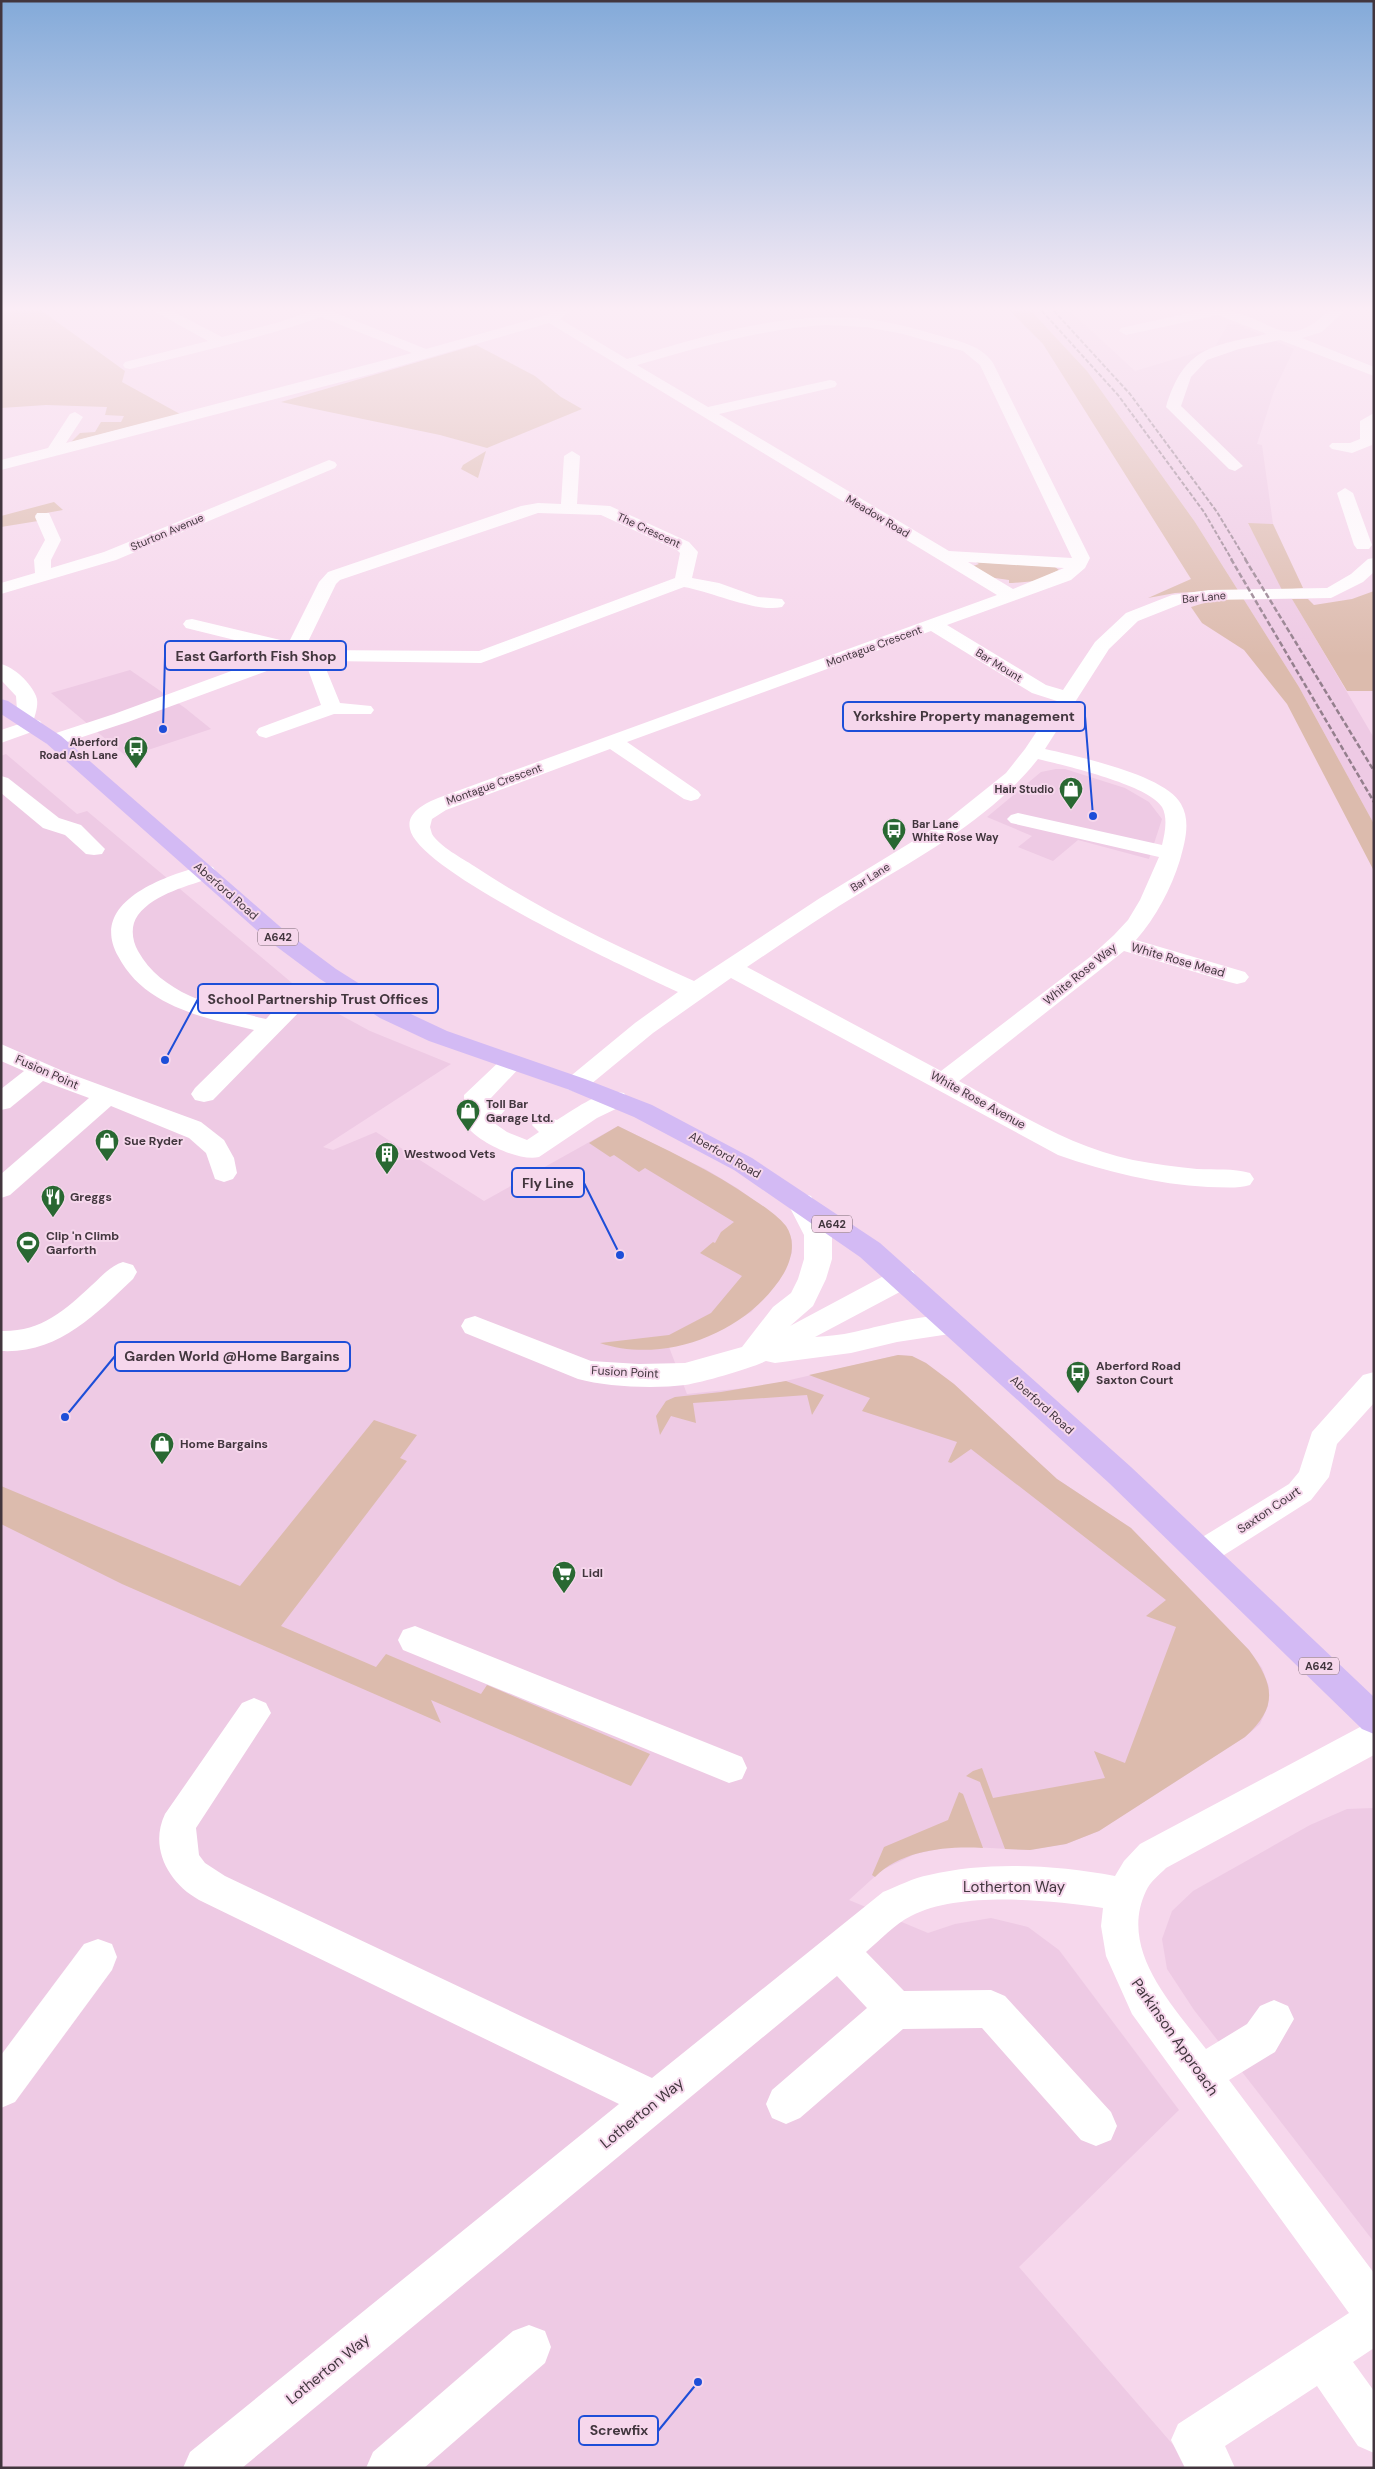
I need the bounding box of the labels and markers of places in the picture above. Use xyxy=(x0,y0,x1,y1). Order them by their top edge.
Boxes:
callout: East Garforth Fish Shop xyxy=(165,641,346,670)
callout: Yorkshire Property management xyxy=(843,702,1085,731)
place label: Aberford Road Ash Lane xyxy=(39,735,118,762)
bus stop icon: Aberford Road Ash Lane xyxy=(123,735,149,769)
shop icon: Hair Studio xyxy=(1058,776,1084,810)
place label: Hair Studio xyxy=(994,782,1054,796)
bus stop icon: Bar Lane White Rose Way xyxy=(881,817,907,851)
place label: Bar Lane White Rose Way xyxy=(912,817,999,844)
callout: School Partnership Trust Offices xyxy=(198,984,438,1013)
place label: Toll Bar Garage Ltd. xyxy=(486,1096,553,1126)
shop icon: Toll Bar Garage Ltd. xyxy=(455,1098,481,1132)
shop icon: Sue Ryder xyxy=(94,1128,120,1162)
place label: Sue Ryder xyxy=(124,1133,183,1149)
building icon: Westwood Vets xyxy=(374,1141,400,1175)
place label: Westwood Vets xyxy=(404,1146,496,1162)
callout: Fly Line xyxy=(512,1168,584,1197)
restaurant icon: Greggs xyxy=(40,1184,66,1218)
place label: Greggs xyxy=(70,1189,112,1205)
place label: Clip 'n Climb Garforth xyxy=(46,1228,119,1258)
sports icon: Clip 'n Climb Garforth xyxy=(15,1230,41,1264)
callout: Garden World @Home Bargains xyxy=(115,1342,350,1371)
place label: Aberford Road Saxton Court xyxy=(1096,1358,1181,1388)
bus stop icon: Aberford Road Saxton Court xyxy=(1065,1360,1091,1394)
shop icon: Home Bargains xyxy=(149,1431,175,1465)
place label: Home Bargains xyxy=(180,1436,268,1452)
supermarket icon: Lidl xyxy=(551,1560,577,1594)
place label: Lidl xyxy=(582,1565,603,1581)
callout: Screwfix xyxy=(579,2416,658,2445)

